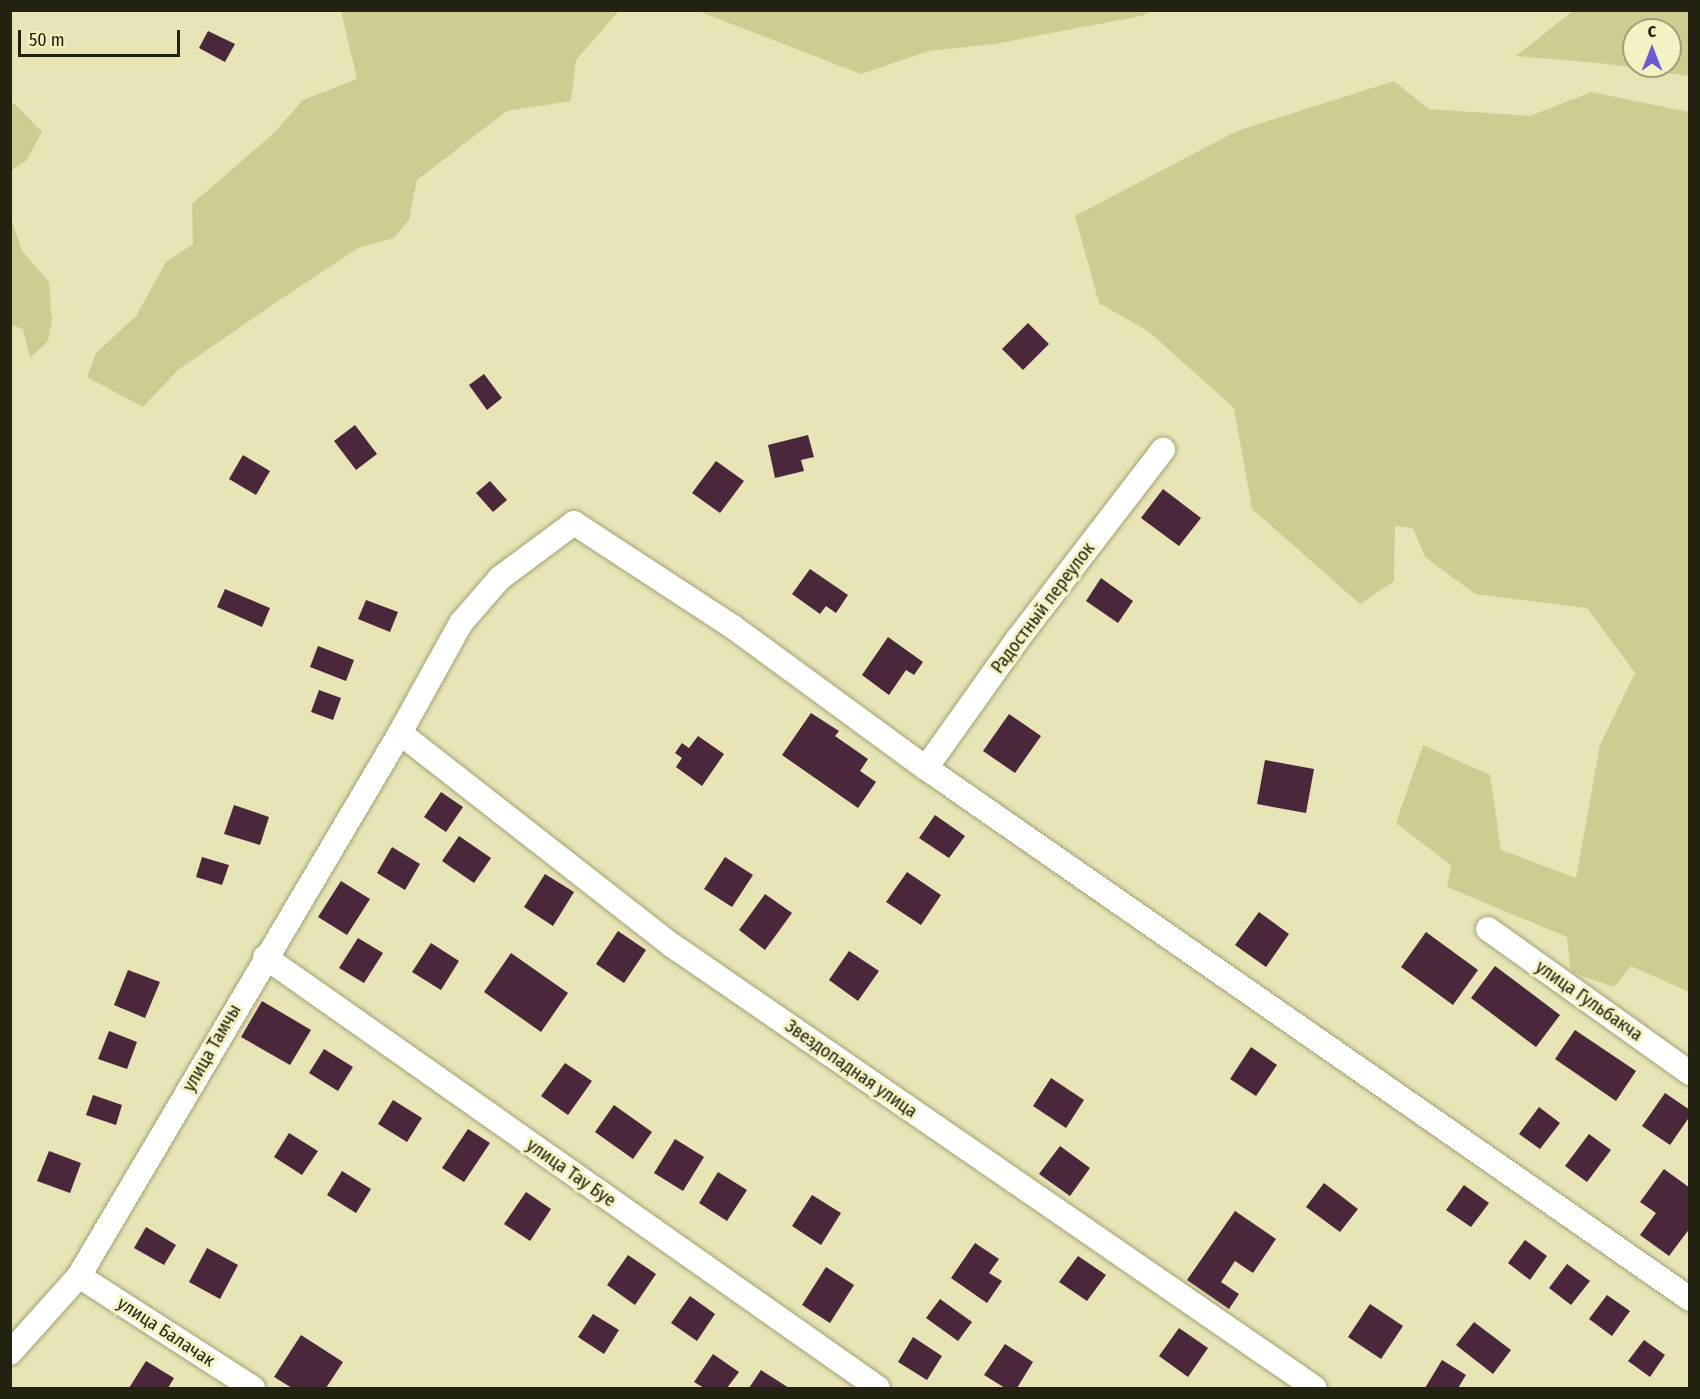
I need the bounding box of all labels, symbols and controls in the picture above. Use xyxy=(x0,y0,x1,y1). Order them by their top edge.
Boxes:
scale bar xyxy=(21,18,183,56)
north arrow xyxy=(1622,18,1682,78)
text: С xyxy=(1648,22,1656,41)
text: 50 m xyxy=(29,29,65,51)
street label: Радостный переулок xyxy=(987,538,1099,678)
street label: улица Гульбакча xyxy=(1531,956,1647,1046)
street label: улица Тамчы xyxy=(178,1001,246,1095)
street label: Звездопадная улица xyxy=(781,1015,921,1123)
street label: улица Тау Буе xyxy=(522,1134,620,1212)
street label: улица Балачак xyxy=(113,1292,219,1372)

